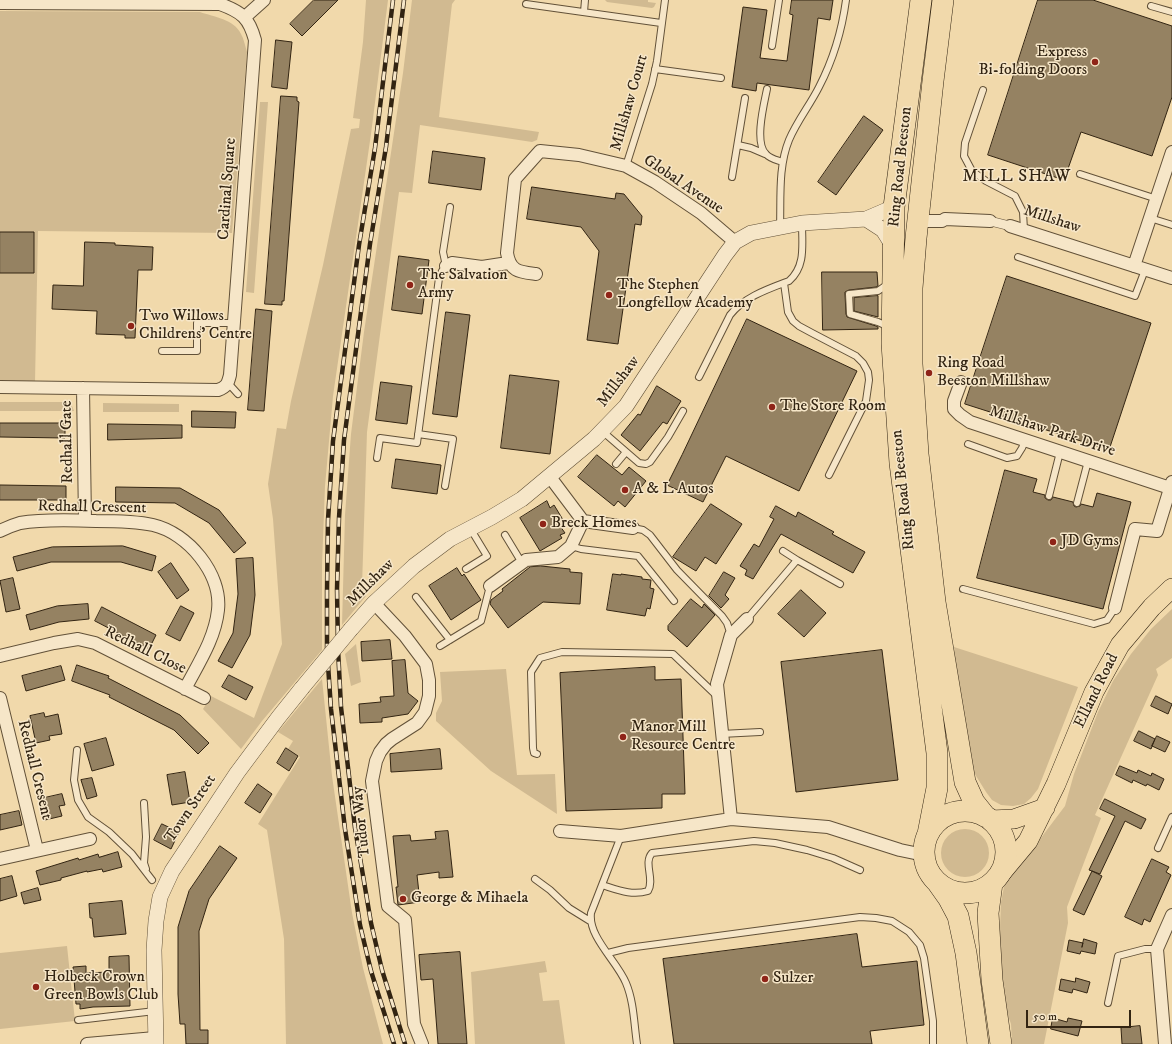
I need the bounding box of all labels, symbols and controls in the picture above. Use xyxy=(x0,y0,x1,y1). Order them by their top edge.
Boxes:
place label: Express Bi-folding Doors xyxy=(978,43,1087,81)
street label: Millshaw Court xyxy=(607,52,653,154)
marker: Express Bi-folding Doors xyxy=(1090,57,1100,67)
street label: Ring Road Beeston xyxy=(885,106,917,228)
street label: Cardinal Square xyxy=(215,137,241,241)
street label: Global Avenue xyxy=(639,151,727,219)
district label: MILL SHAW xyxy=(963,167,1071,187)
street label: Millshaw xyxy=(1021,202,1083,238)
place label: The Salvation Army xyxy=(418,266,508,304)
place label: The Stephen Longfellow Academy xyxy=(617,276,753,314)
marker: The Salvation Army xyxy=(405,280,415,290)
marker: The Stephen Longfellow Academy xyxy=(604,290,614,300)
place label: Two Willows Childrens' Centre xyxy=(139,307,252,345)
marker: Two Willows Childrens' Centre xyxy=(126,321,136,331)
street label: Millshaw xyxy=(594,353,644,411)
place label: Ring Road Beeston Millshaw xyxy=(937,354,1049,392)
marker: Ring Road Beeston Millshaw xyxy=(924,368,934,378)
place label: The Store Room xyxy=(780,397,886,417)
street label: Redhall Gate xyxy=(58,400,78,484)
marker: The Store Room xyxy=(767,402,777,412)
street label: Millshaw Park Drive xyxy=(987,403,1117,461)
street label: Ring Road Beeston xyxy=(888,429,920,551)
place label: A & L Autos xyxy=(633,480,713,500)
marker: A & L Autos xyxy=(620,485,630,495)
street label: Redhall Crescent xyxy=(37,497,147,519)
place label: Breck Homes xyxy=(551,514,637,534)
marker: Breck Homes xyxy=(538,519,548,529)
place label: JD Gyms xyxy=(1061,532,1119,552)
marker: JD Gyms xyxy=(1048,537,1058,547)
street label: Millshaw xyxy=(343,555,399,611)
street label: Redhall Close xyxy=(101,623,189,679)
street label: Elland Road xyxy=(1071,651,1123,731)
street label: Redhall Cresent xyxy=(12,718,56,822)
place label: Manor Mill Resource Centre xyxy=(631,718,735,756)
marker: Manor Mill Resource Centre xyxy=(618,732,628,742)
street label: Town Street xyxy=(161,771,221,847)
street label: Tudor Way xyxy=(349,785,375,859)
place label: George & Mihaela xyxy=(411,889,528,909)
marker: George & Mihaela xyxy=(398,894,408,904)
place label: Holbeck Crown Green Bowls Club xyxy=(44,968,158,1006)
place label: Sulzer xyxy=(773,969,813,989)
marker: Sulzer xyxy=(760,974,770,984)
marker: Holbeck Crown Green Bowls Club xyxy=(31,982,41,992)
scale bar xyxy=(1028,1002,1133,1028)
text: 50 m xyxy=(1033,1009,1057,1024)

